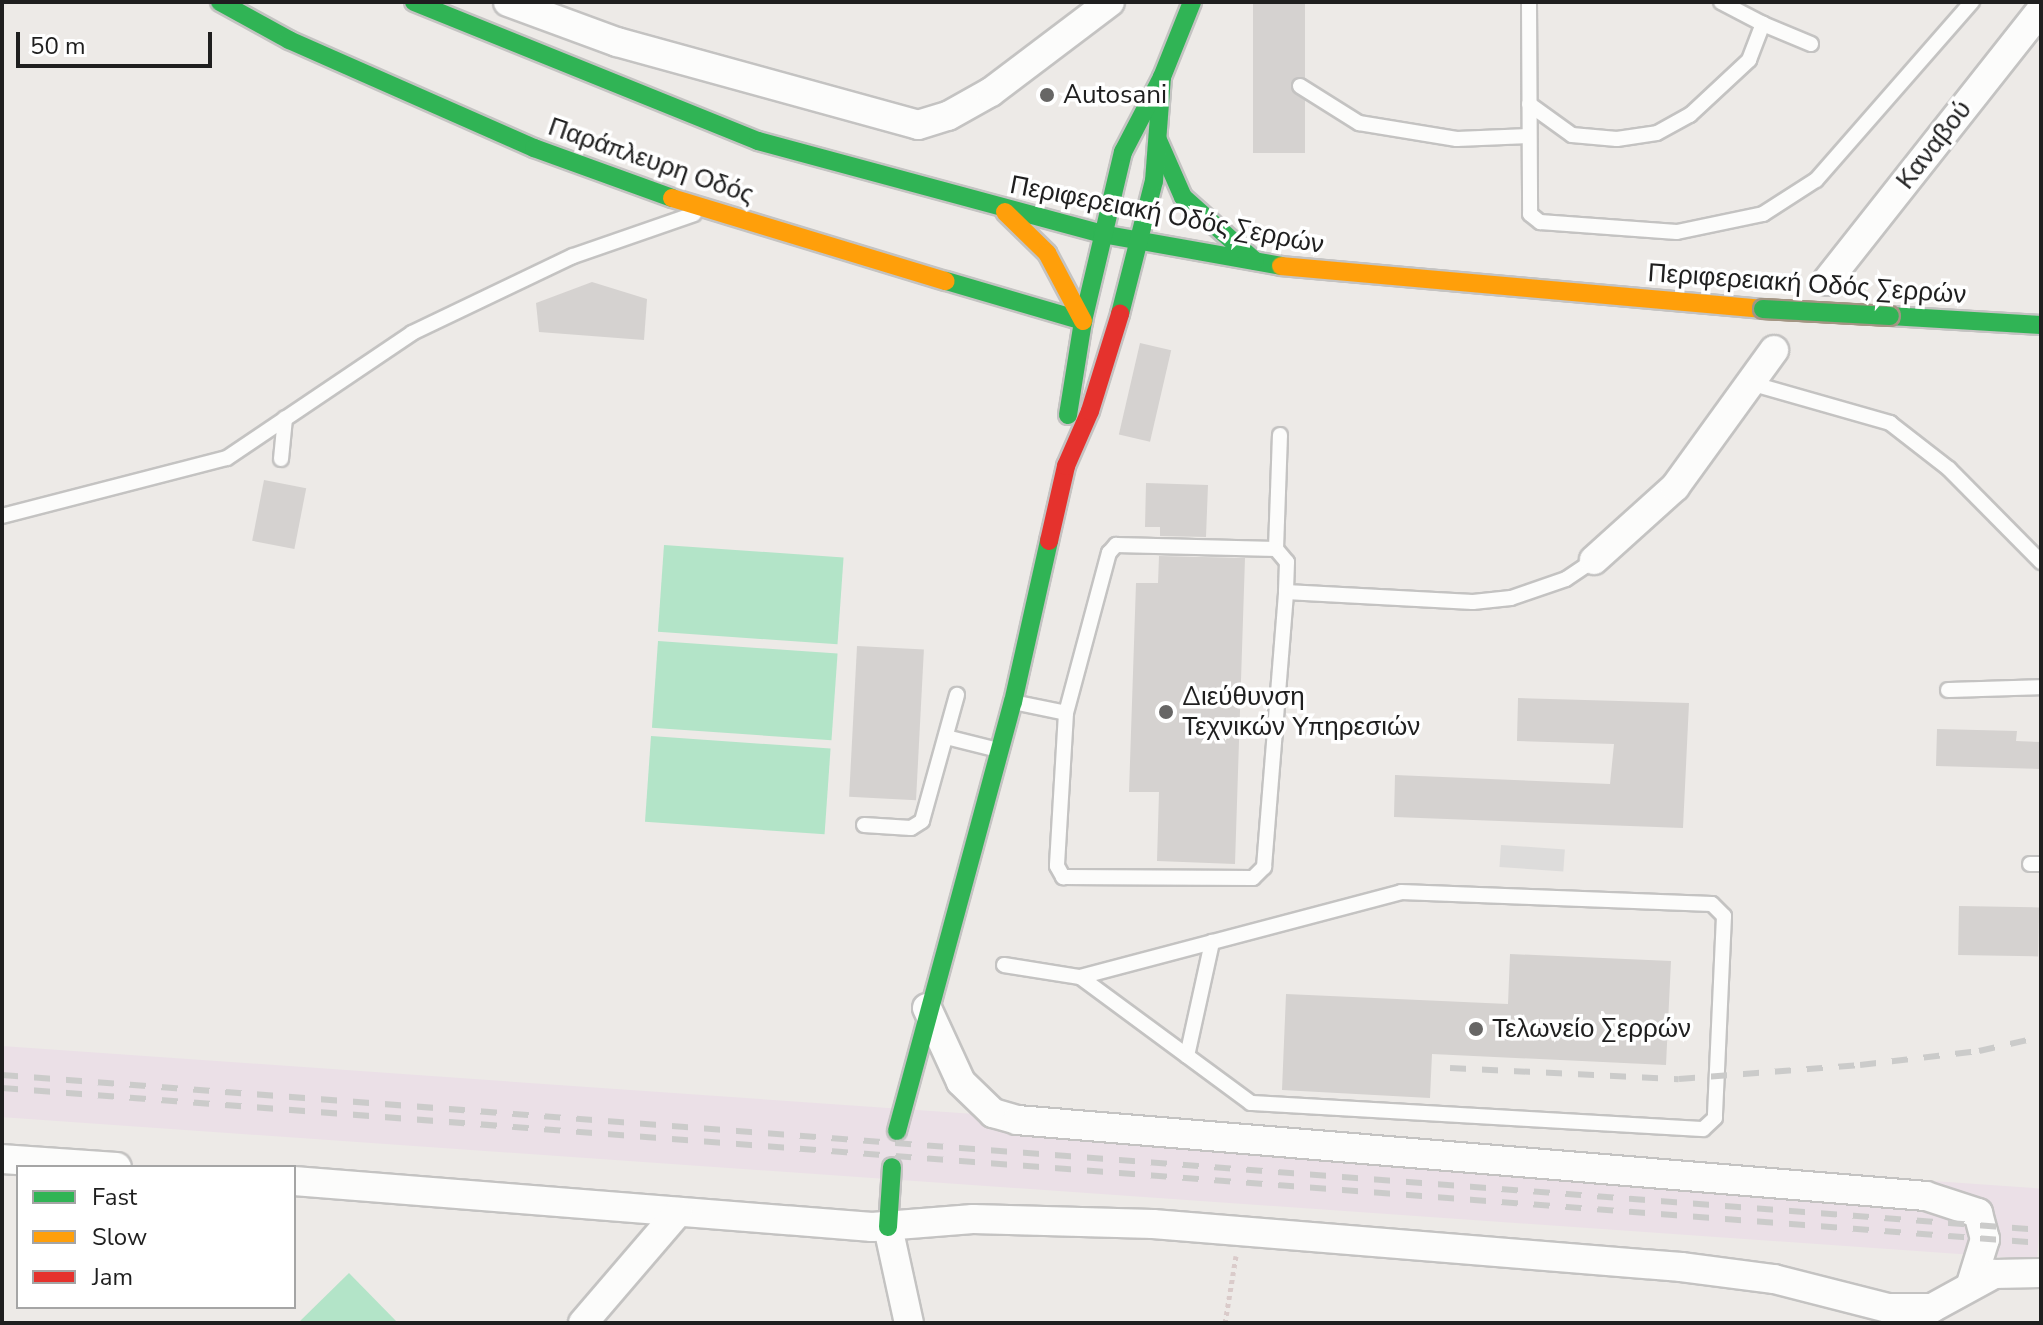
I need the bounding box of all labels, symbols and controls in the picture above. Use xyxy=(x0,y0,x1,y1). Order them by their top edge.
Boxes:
scale bar xyxy=(20,16,216,66)
text: 50 m xyxy=(30,30,86,62)
place label: Autosani xyxy=(1063,79,1167,111)
marker: Autosani xyxy=(1038,86,1056,104)
street label: Καναβού xyxy=(1890,95,1978,195)
street label: Παράπλευρη Οδός xyxy=(544,111,758,211)
street label: Περιφερειακή Οδός Σερρών xyxy=(1007,169,1327,261)
street label: Περιφερειακή Οδός Σερρών xyxy=(1647,257,1967,311)
place label: Διεύθυνση Τεχνικών Υπηρεσιών xyxy=(1182,681,1420,742)
marker: Διεύθυνση Τεχνικών Υπηρεσιών xyxy=(1157,703,1175,721)
place label: Τελωνείο Σερρών xyxy=(1492,1013,1691,1045)
marker: Τελωνείο Σερρών xyxy=(1467,1020,1485,1038)
legend xyxy=(16,1165,296,1309)
text: Fast xyxy=(92,1181,137,1213)
text: Slow xyxy=(92,1221,147,1253)
text: Jam xyxy=(92,1261,133,1293)

